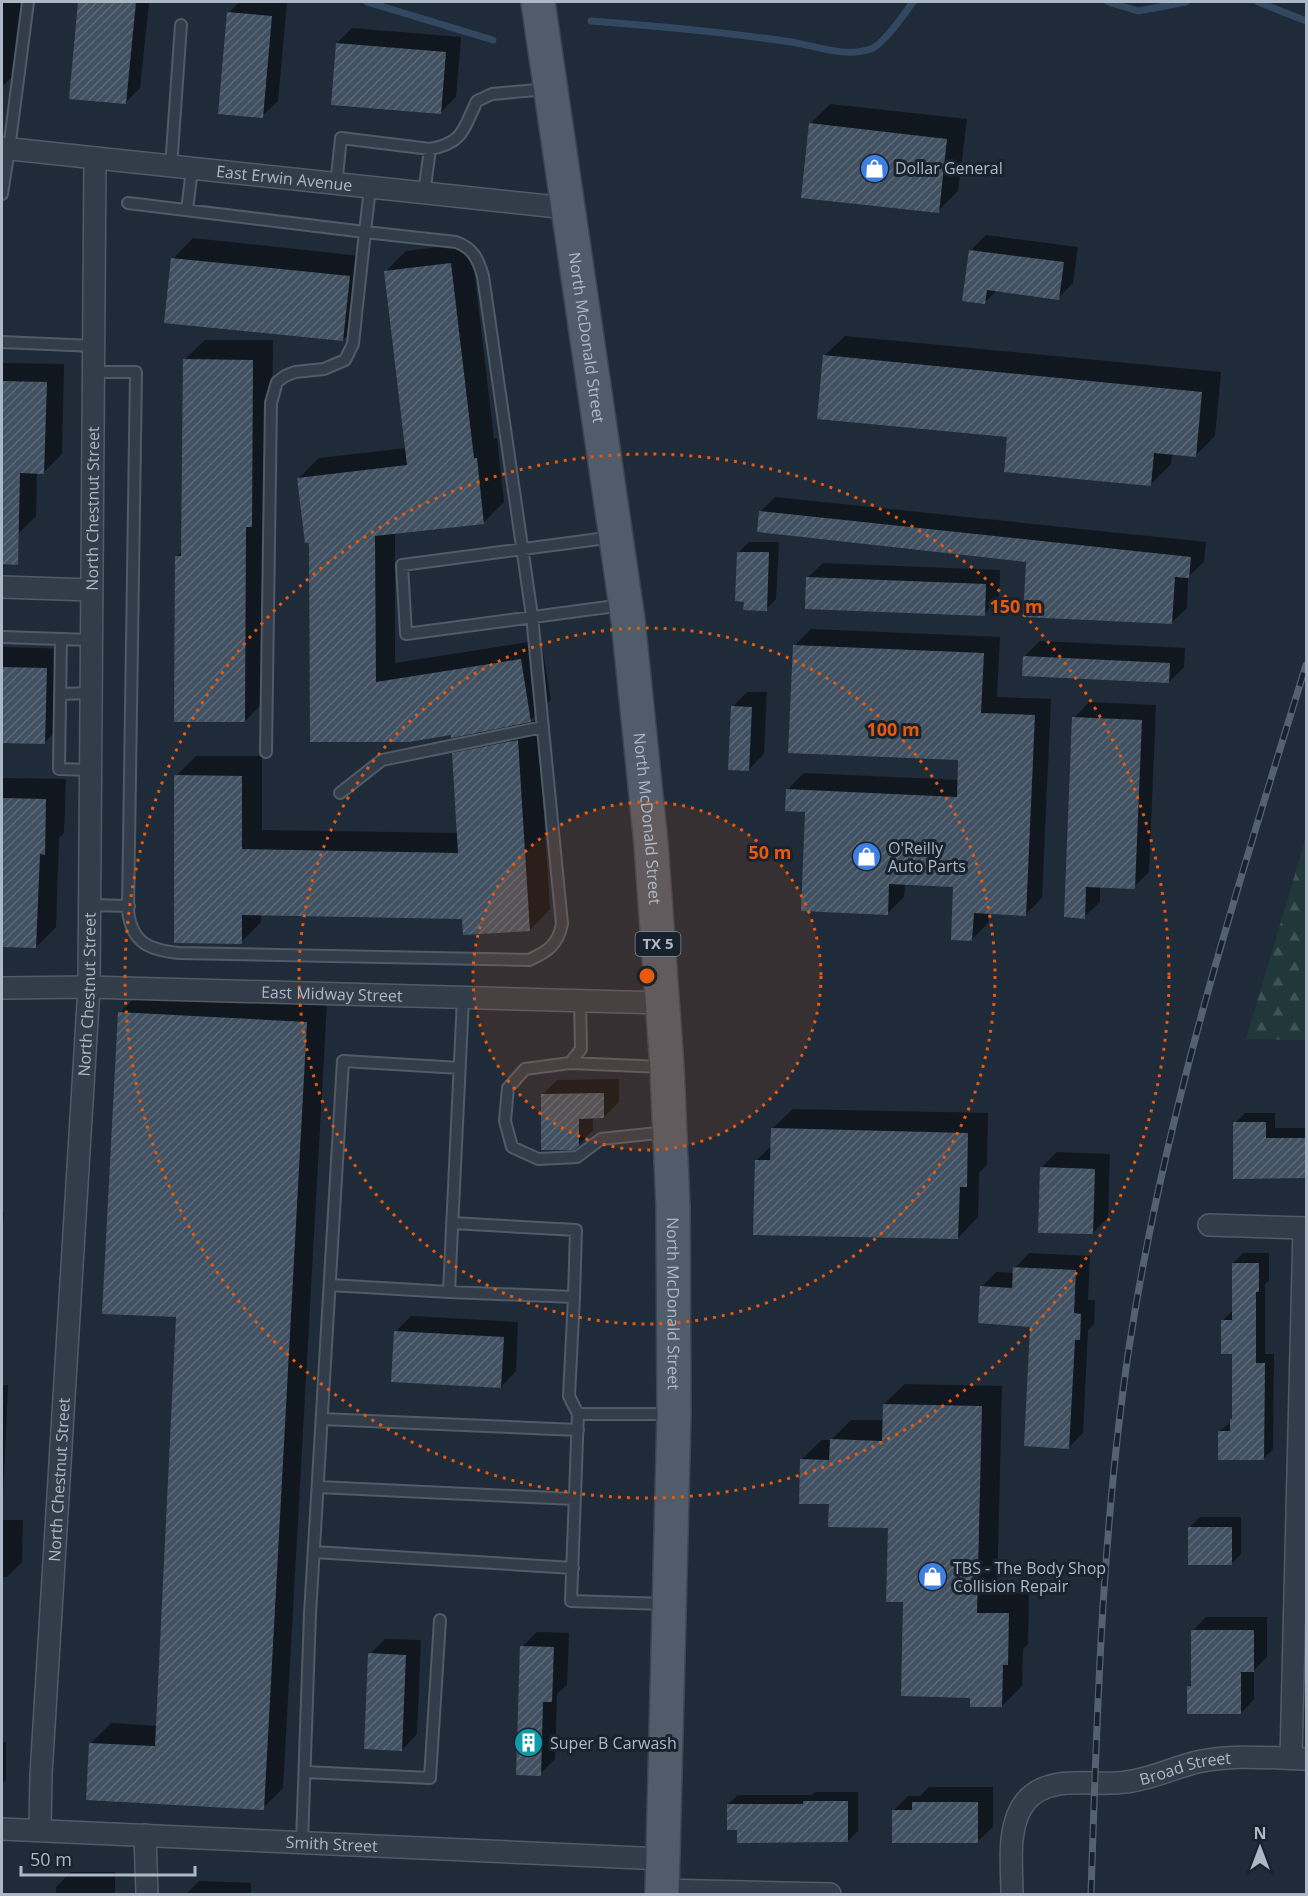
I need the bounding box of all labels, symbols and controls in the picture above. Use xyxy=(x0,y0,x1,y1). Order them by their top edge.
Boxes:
shop icon: Dollar General xyxy=(858,152,890,184)
place label: Dollar General xyxy=(895,157,1003,179)
street label: East Erwin Avenue xyxy=(215,160,354,196)
street label: North McDonald Street xyxy=(564,250,610,425)
street label: North Chestnut Street xyxy=(81,426,104,591)
text: 150 m xyxy=(989,594,1043,618)
text: 100 m xyxy=(866,717,920,741)
street label: North McDonald Street xyxy=(629,731,666,906)
place label: O'Reilly Auto Parts xyxy=(888,837,966,877)
text: 50 m xyxy=(749,840,791,864)
shop icon: O'Reilly Auto Parts xyxy=(851,841,883,873)
street label: North Chestnut Street xyxy=(73,912,101,1077)
road number: TX 5 xyxy=(636,932,680,956)
centre of rings xyxy=(637,966,657,986)
street label: East Midway Street xyxy=(261,981,403,1007)
street label: North McDonald Street xyxy=(662,1217,685,1390)
street label: North Chestnut Street xyxy=(43,1397,75,1562)
place label: TBS - The Body Shop Collision Repair xyxy=(953,1557,1106,1597)
shop icon: TBS - The Body Shop Collision Repair xyxy=(916,1561,948,1593)
building icon: Super B Carwash xyxy=(513,1727,545,1759)
place label: Super B Carwash xyxy=(550,1732,677,1754)
street label: Broad Street xyxy=(1137,1747,1232,1790)
north arrow xyxy=(1230,1818,1290,1878)
text: N xyxy=(1253,1822,1267,1844)
street label: Smith Street xyxy=(285,1831,378,1857)
scale bar xyxy=(21,1839,195,1877)
text: 50 m xyxy=(30,1847,72,1871)

